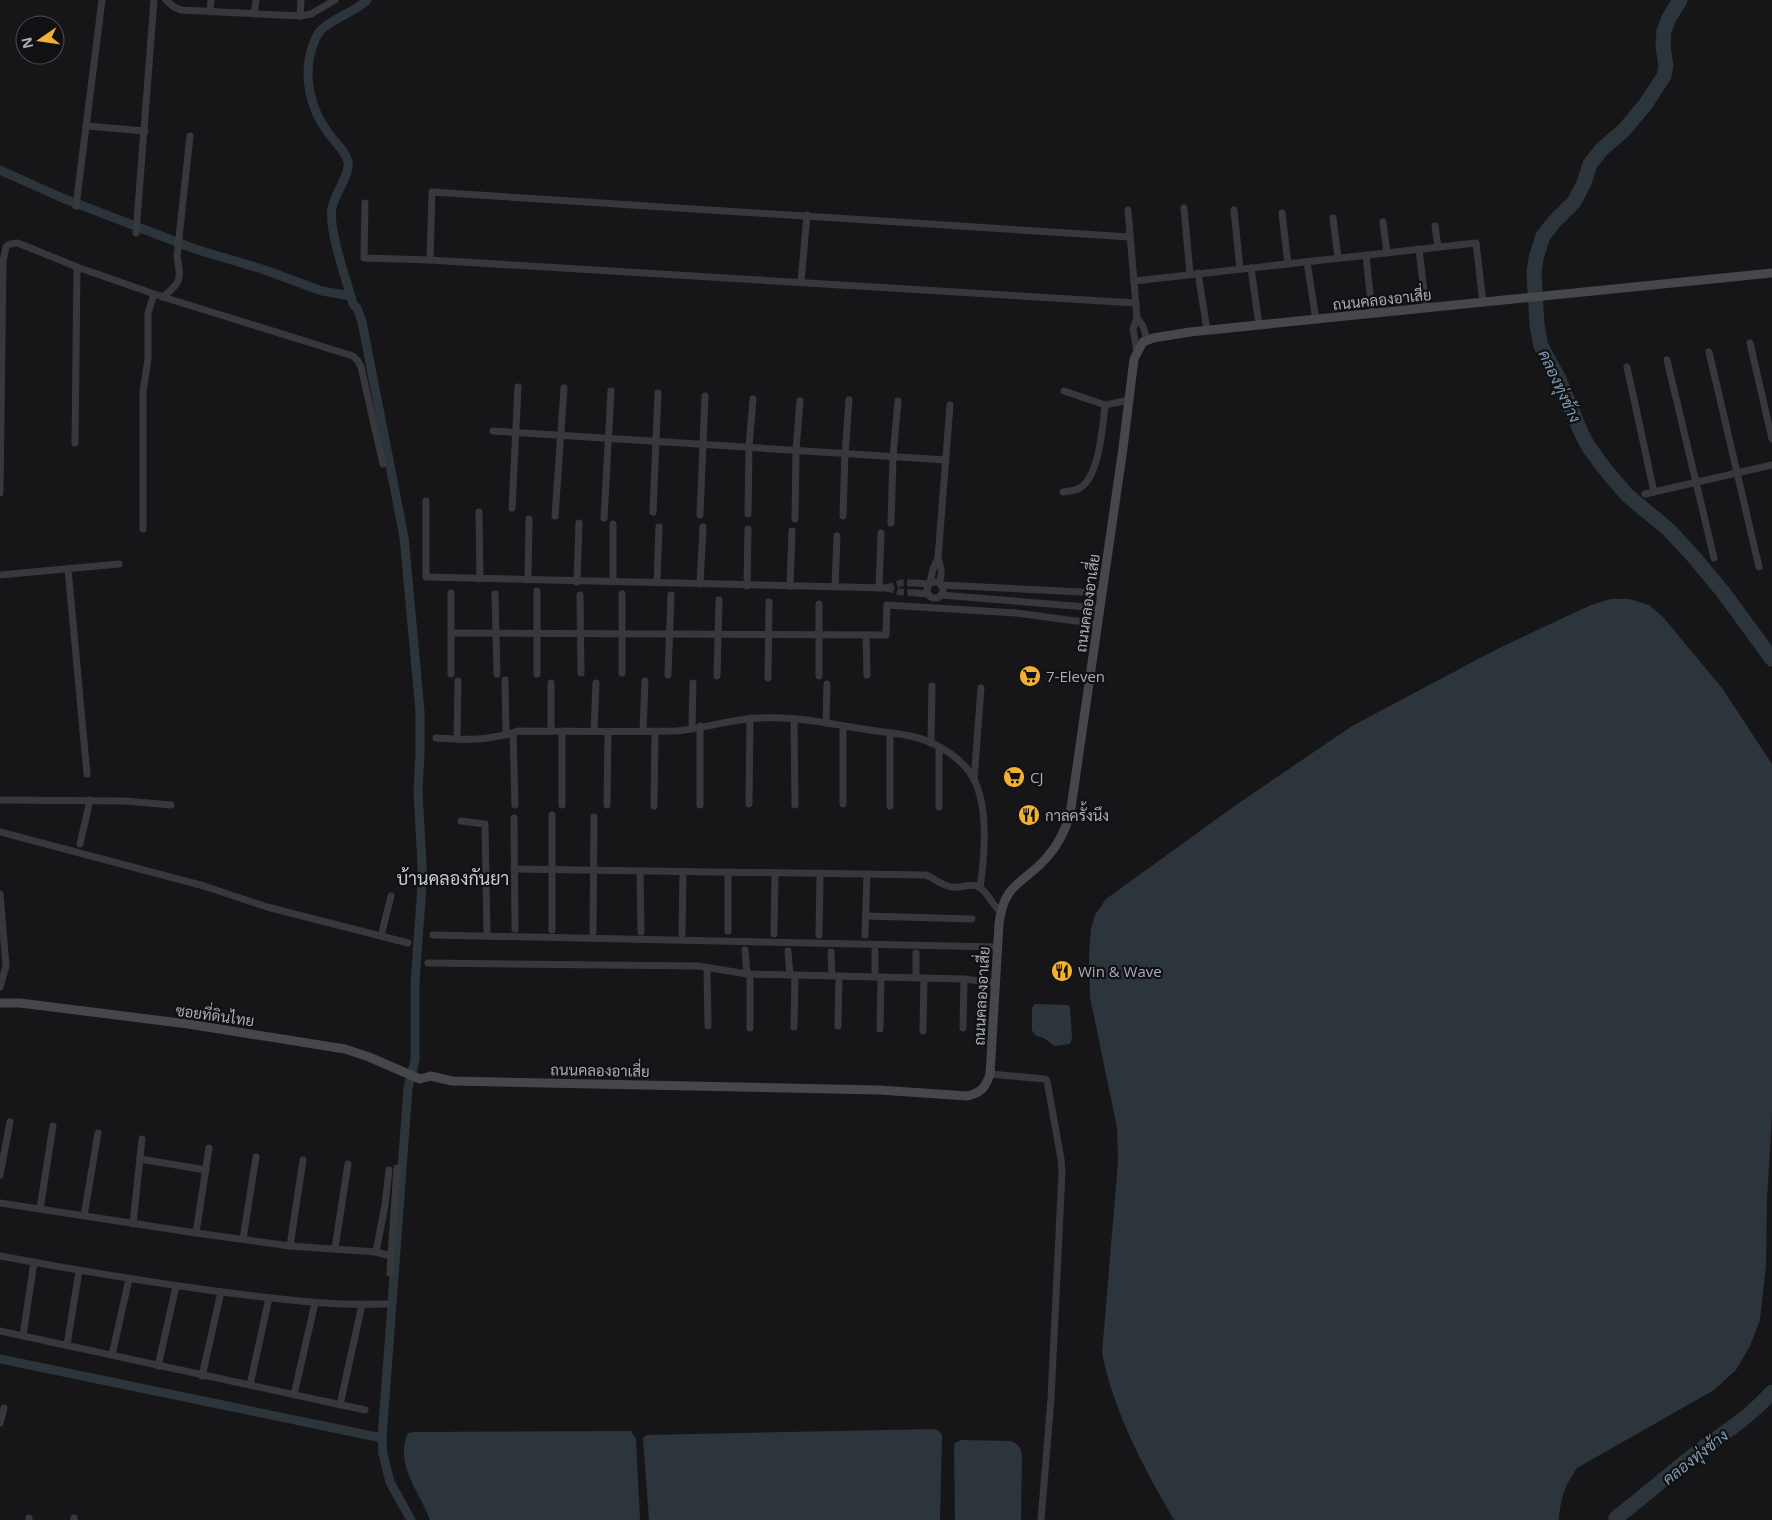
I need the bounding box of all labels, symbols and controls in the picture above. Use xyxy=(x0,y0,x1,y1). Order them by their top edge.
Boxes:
north arrow xyxy=(15,15,65,65)
text: N xyxy=(16,35,37,51)
street label: ถนนคลองอาเสี่ย xyxy=(1331,280,1432,314)
water label: คลองทุ่งช้าง xyxy=(1533,346,1586,426)
street label: ถนนคลองอาเสี่ย xyxy=(1066,552,1104,654)
supermarket icon: 7-Eleven xyxy=(1018,664,1042,688)
place label: 7-Eleven xyxy=(1046,666,1105,686)
supermarket icon: CJ xyxy=(1002,765,1026,789)
place label: CJ xyxy=(1030,767,1043,787)
place label: กาลครั้งนึง xyxy=(1045,801,1109,825)
restaurant icon: กาลครั้งนึง xyxy=(1017,803,1041,827)
district label: บ้านคลองกันยา xyxy=(397,866,509,890)
street label: ถนนคลองอาเสี่ย xyxy=(964,946,994,1046)
restaurant icon: Win & Wave xyxy=(1050,959,1074,983)
place label: Win & Wave xyxy=(1078,961,1162,981)
street label: ซอยที่ดินไทย xyxy=(174,996,256,1030)
street label: ถนนคลองอาเสี่ย xyxy=(550,1055,650,1081)
water label: คลองทุ่งช้าง xyxy=(1657,1424,1733,1490)

